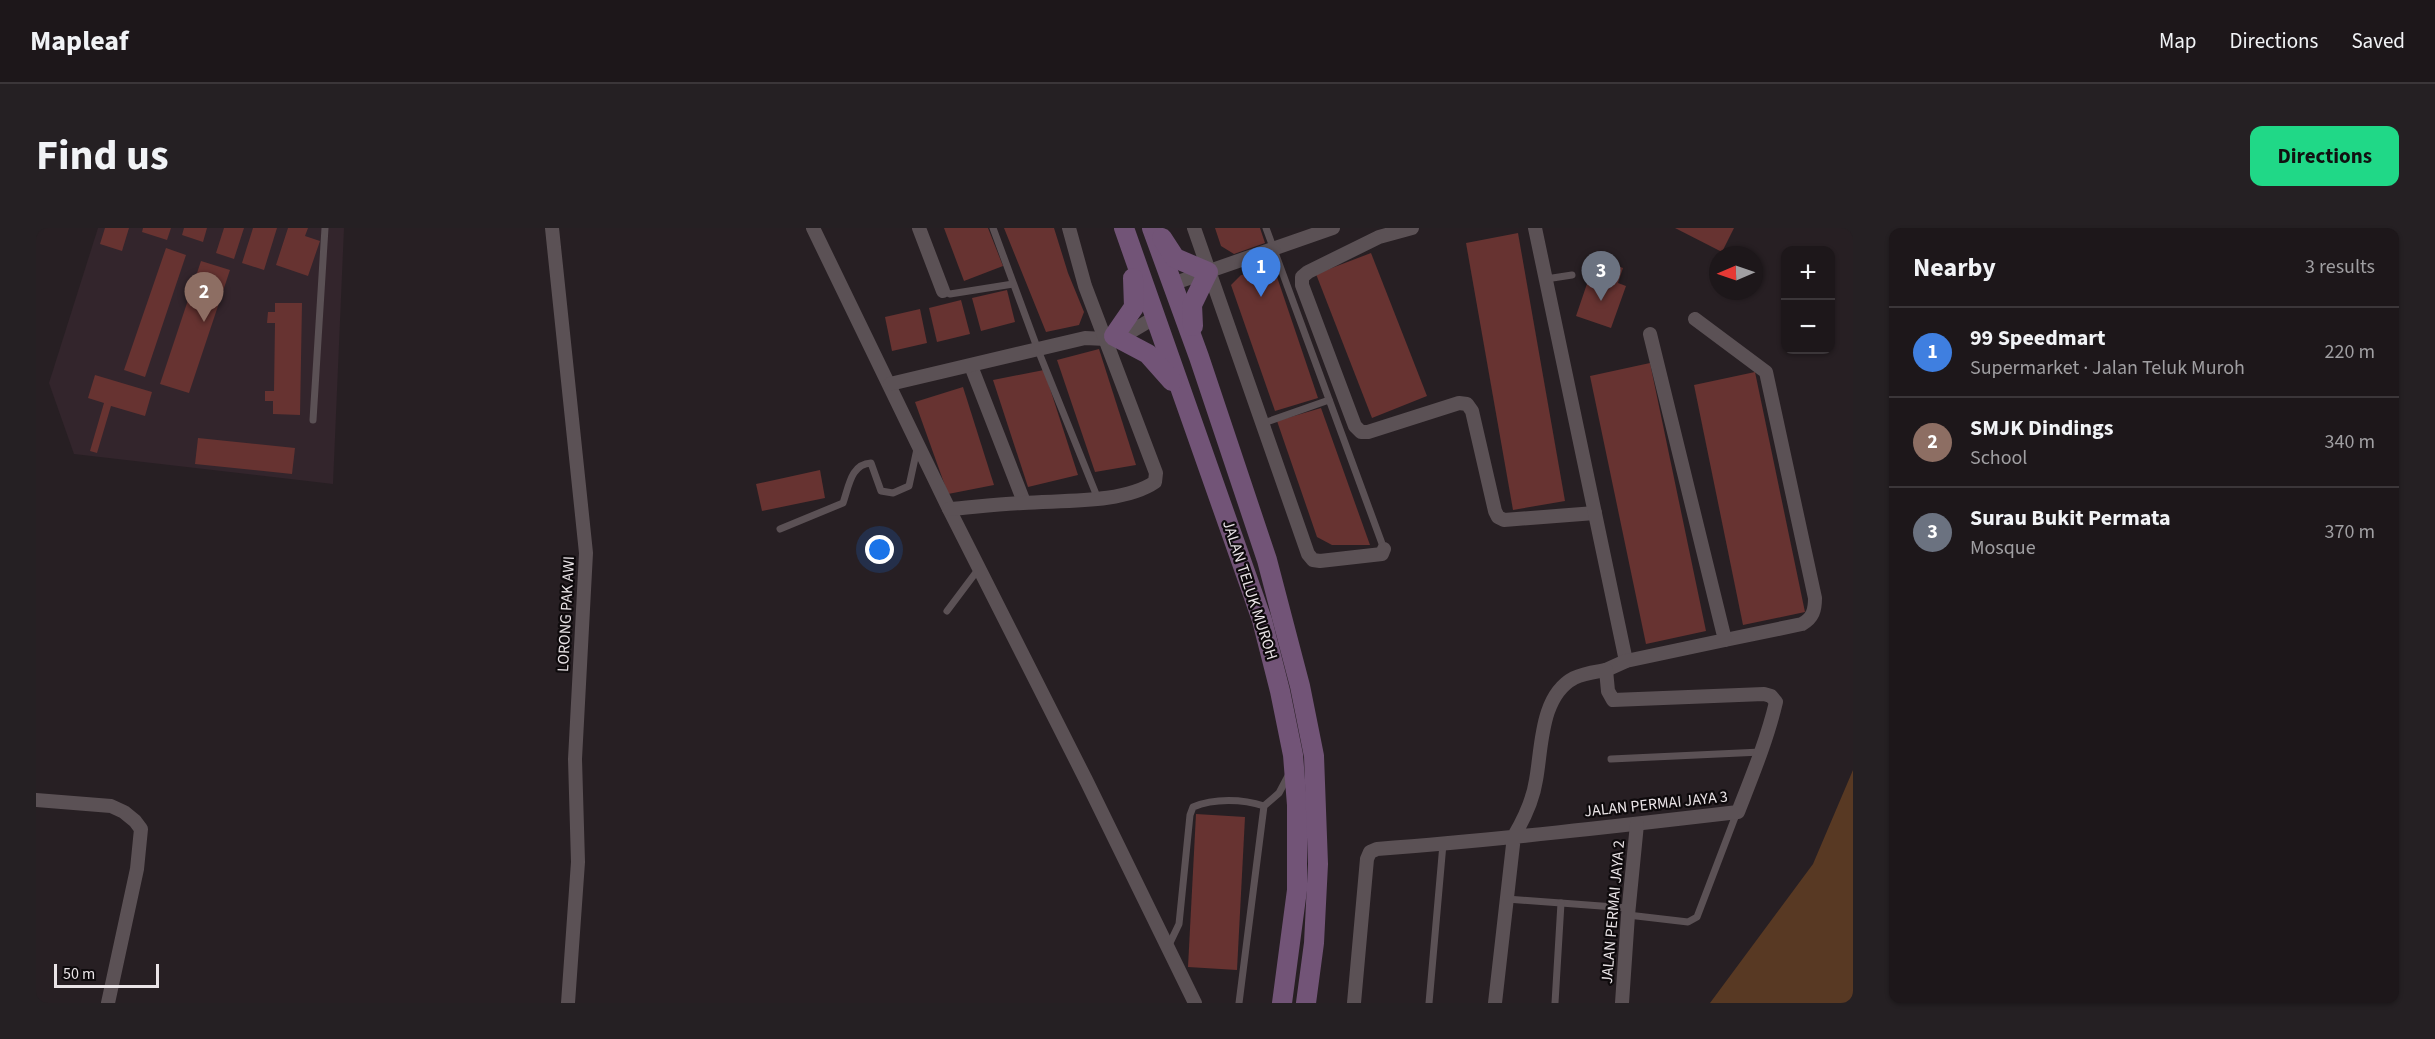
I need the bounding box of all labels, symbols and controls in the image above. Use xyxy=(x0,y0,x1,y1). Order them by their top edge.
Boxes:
text: Mapleaf xyxy=(30,21,129,61)
text: Map xyxy=(2159,26,2197,56)
text: Directions xyxy=(2230,26,2318,56)
text: Saved xyxy=(2351,26,2405,56)
text: Find us xyxy=(36,126,169,186)
button: Directions xyxy=(2250,126,2399,186)
north arrow xyxy=(1709,246,1763,300)
map controls xyxy=(1781,246,1835,354)
button: + xyxy=(1781,246,1835,300)
pin: 1 xyxy=(1242,248,1280,297)
text: Nearby xyxy=(1913,249,1996,286)
pin: 3 xyxy=(1582,251,1620,301)
text: 3 results xyxy=(2305,253,2375,281)
pin: 2 xyxy=(184,272,224,322)
button: − xyxy=(1781,300,1835,354)
text: 99 Speedmart xyxy=(1970,322,2106,354)
text: 1 xyxy=(1927,338,1938,366)
text: 220 m xyxy=(2325,338,2375,366)
text: Supermarket · Jalan Teluk Muroh xyxy=(1970,354,2245,382)
text: SMJK Dindings xyxy=(1970,412,2114,444)
text: 2 xyxy=(1927,428,1938,456)
text: 340 m xyxy=(2325,428,2375,456)
text: School xyxy=(1970,444,2027,472)
text: Surau Bukit Permata xyxy=(1970,502,2171,534)
street label: JALAN TELUK MUROH xyxy=(1217,517,1283,663)
text: 3 xyxy=(1927,518,1938,546)
text: 370 m xyxy=(2325,518,2375,546)
text: Mosque xyxy=(1970,534,2036,562)
your location xyxy=(865,535,894,564)
street label: LORONG PAK AWI xyxy=(552,555,580,673)
street label: JALAN PERMAI JAYA 3 xyxy=(1583,786,1729,822)
street label: JALAN PERMAI JAYA 2 xyxy=(1596,839,1630,985)
scale bar xyxy=(54,961,159,988)
text: 50 m xyxy=(63,963,95,985)

